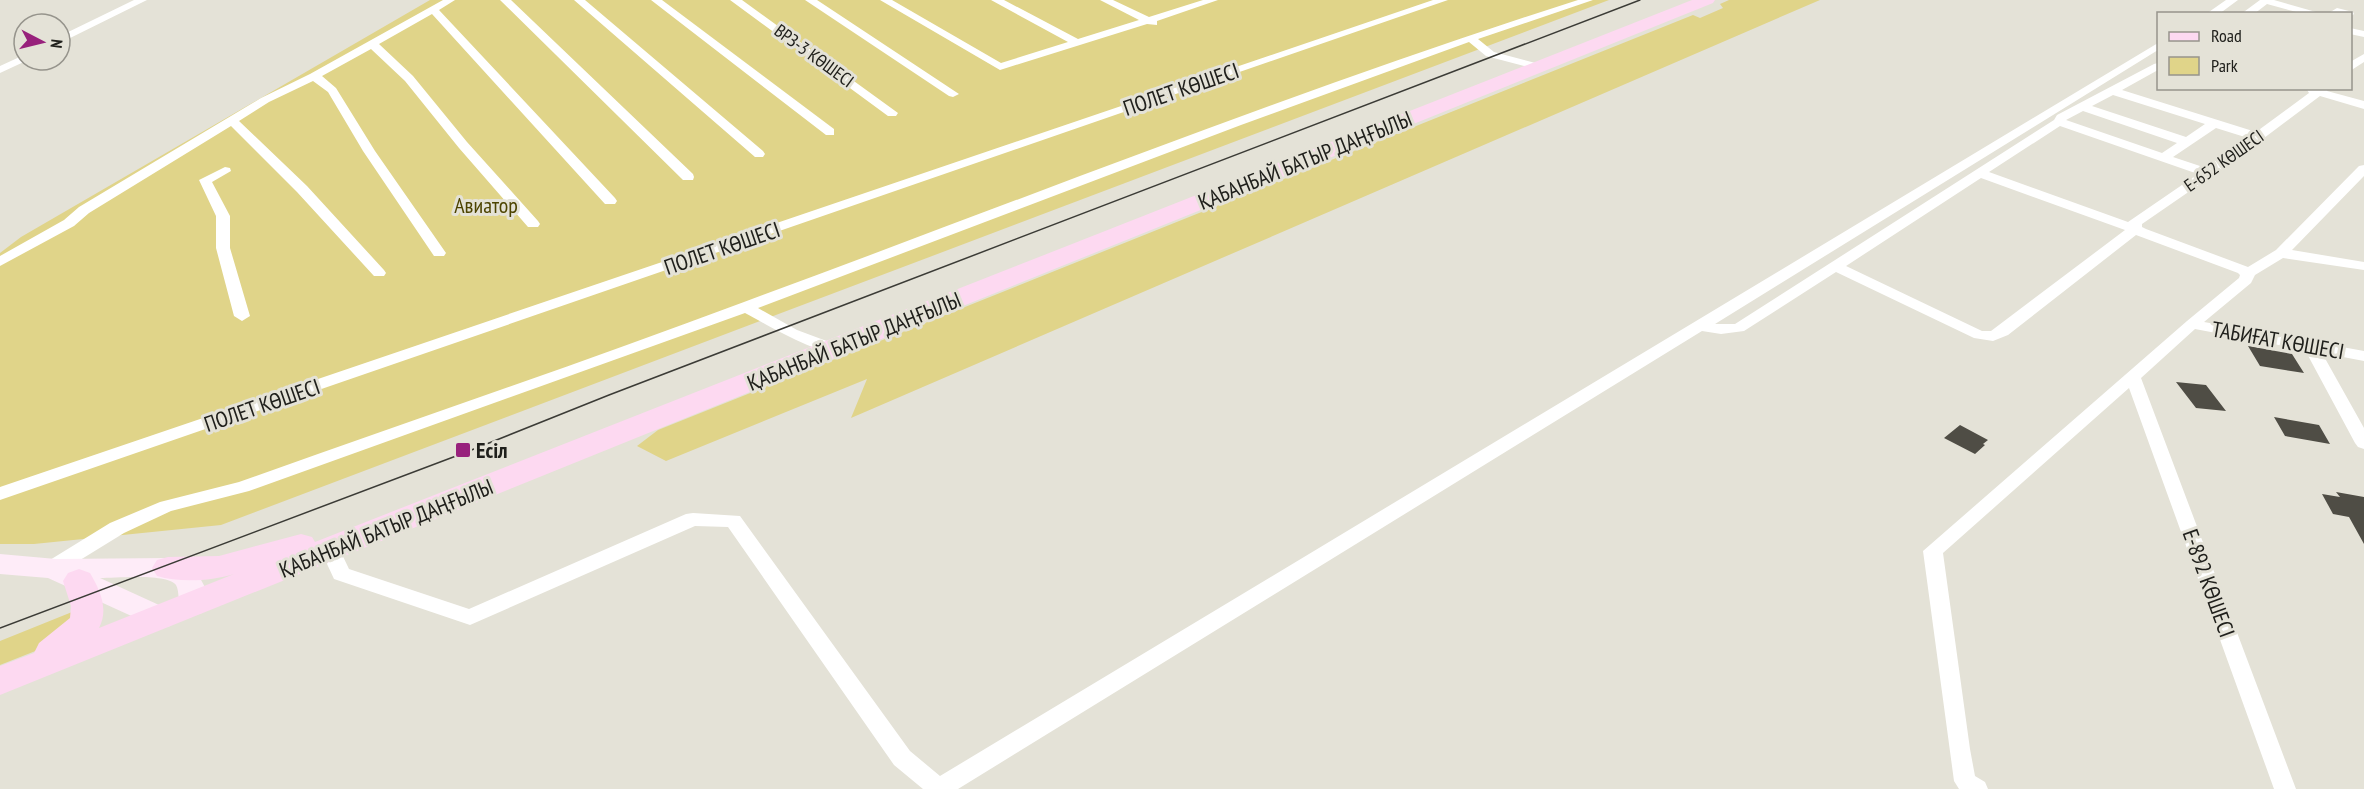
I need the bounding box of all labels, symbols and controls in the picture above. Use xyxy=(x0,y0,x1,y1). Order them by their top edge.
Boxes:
north arrow xyxy=(12,12,72,72)
legend xyxy=(2157,12,2352,90)
street label: ВРЗ-3 КӨШЕСІ xyxy=(770,19,859,92)
text: Road xyxy=(2211,24,2242,47)
text: N xyxy=(46,38,67,49)
text: Park xyxy=(2211,54,2238,77)
street label: ПОЛЕТ КӨШЕСІ xyxy=(1119,56,1243,122)
street label: ҚАБАНБАЙ БАТЫР ДАҢҒЫЛЫ xyxy=(1194,104,1416,216)
street label: Е-652 КӨШЕСІ xyxy=(2179,125,2268,196)
park label: Авиатор xyxy=(454,191,518,219)
street label: ПОЛЕТ КӨШЕСІ xyxy=(660,215,784,281)
street label: ҚАБАНБАЙ БАТЫР ДАҢҒЫЛЫ xyxy=(743,285,965,397)
street label: ТАБИҒАТ КӨШЕСІ xyxy=(2210,315,2346,365)
street label: ПОЛЕТ КӨШЕСІ xyxy=(200,372,324,438)
place label: Есіл xyxy=(476,436,508,464)
marker: Есіл xyxy=(454,441,472,459)
street label: ҚАБАНБАЙ БАТЫР ДАҢҒЫЛЫ xyxy=(275,472,497,584)
street label: Е-892 КӨШЕСІ xyxy=(2177,525,2241,641)

